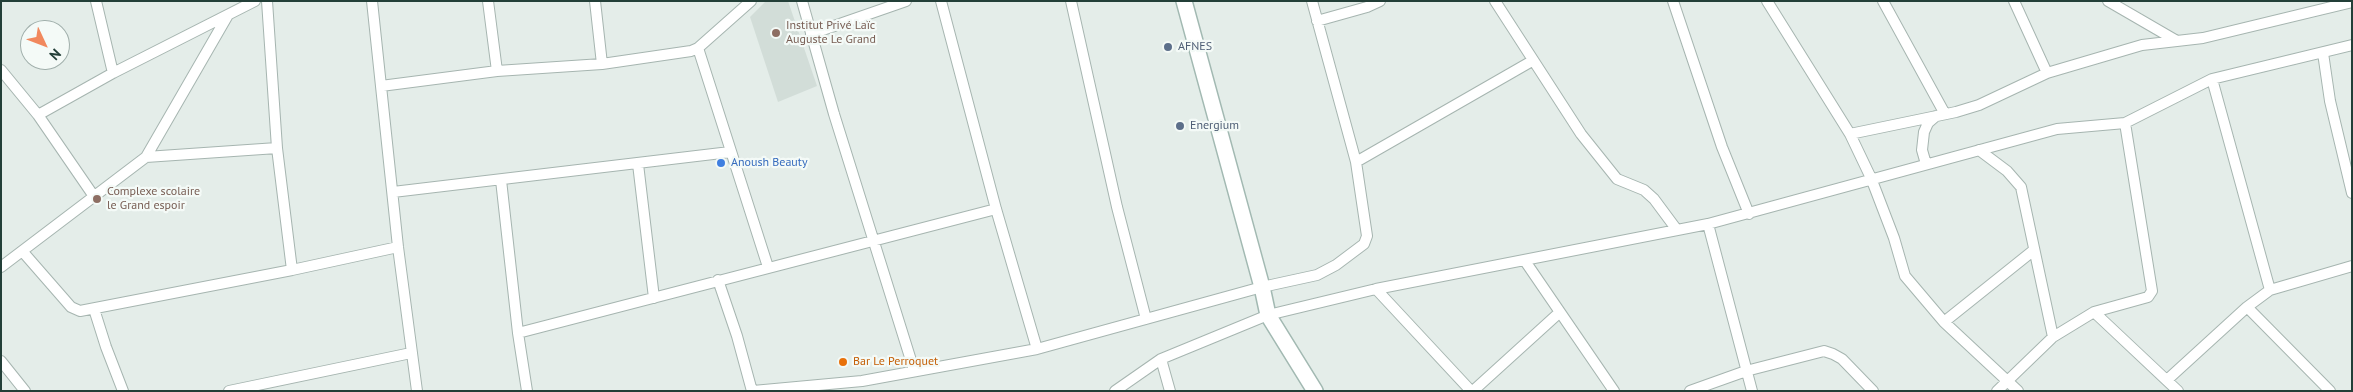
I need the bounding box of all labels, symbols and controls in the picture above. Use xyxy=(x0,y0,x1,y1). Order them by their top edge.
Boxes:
place label: Institut Privé Laïc Auguste Le Grand xyxy=(786,19,876,47)
north arrow xyxy=(20,20,70,70)
marker: Institut Privé Laïc Auguste Le Grand xyxy=(770,27,782,39)
place label: AFNES xyxy=(1178,40,1212,54)
marker: AFNES xyxy=(1162,41,1174,53)
text: N xyxy=(46,45,65,64)
place label: Energium xyxy=(1190,119,1239,133)
marker: Energium xyxy=(1174,120,1186,132)
place label: Anoush Beauty xyxy=(731,156,807,170)
marker: Anoush Beauty xyxy=(715,157,727,169)
place label: Complexe scolaire le Grand espoir xyxy=(107,185,200,213)
marker: Complexe scolaire le Grand espoir xyxy=(91,193,103,205)
place label: Bar Le Perroquet xyxy=(853,355,938,369)
marker: Bar Le Perroquet xyxy=(837,356,849,368)

